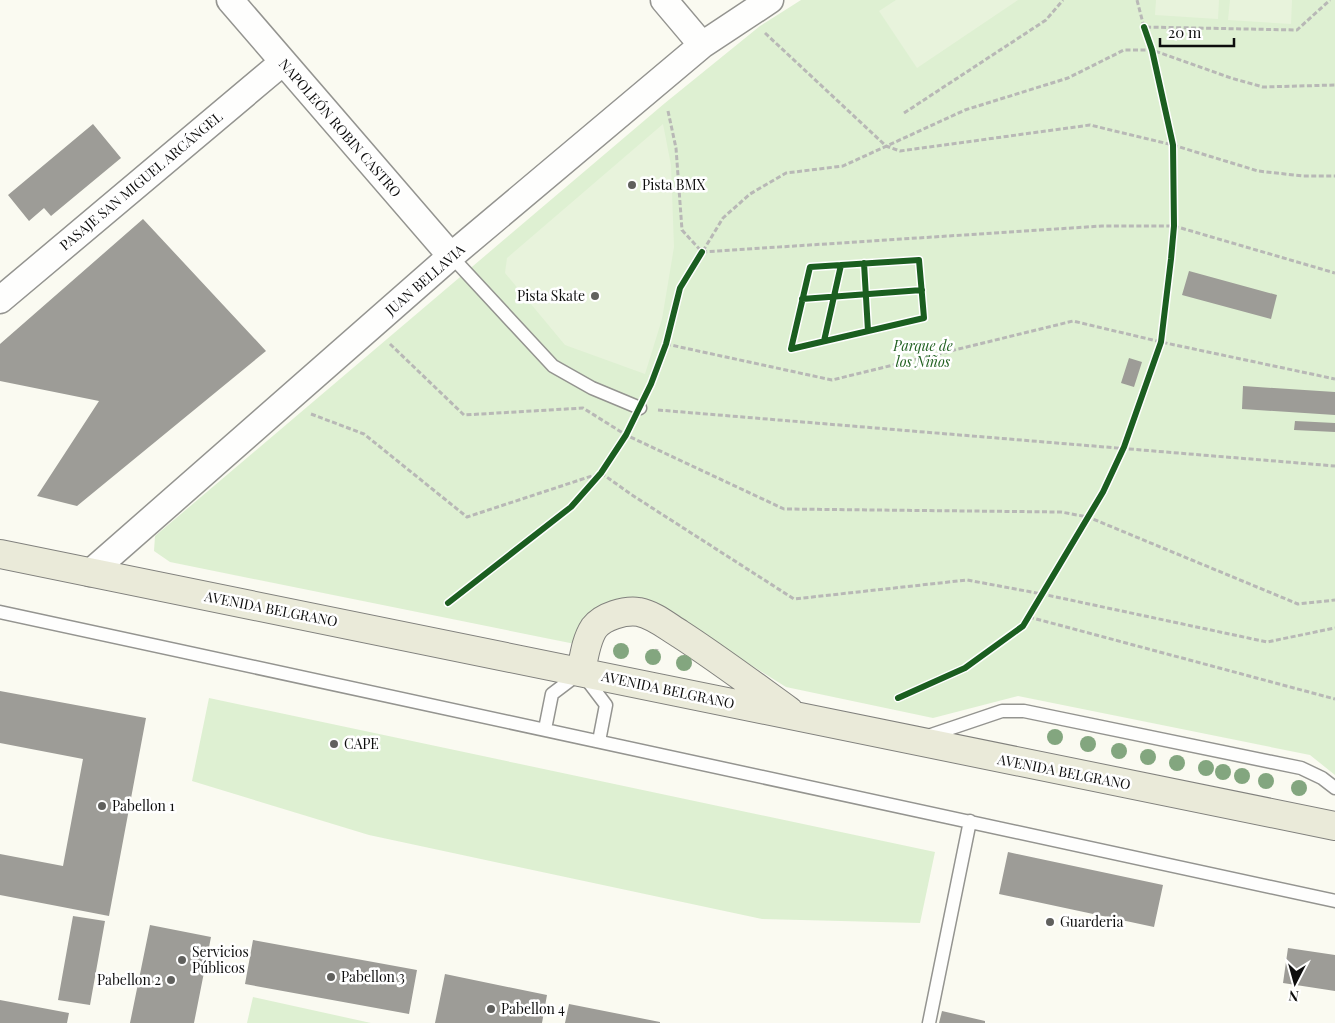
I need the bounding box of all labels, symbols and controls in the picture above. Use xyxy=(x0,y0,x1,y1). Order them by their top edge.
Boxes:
scale bar xyxy=(1160,15,1234,47)
text: 20 m xyxy=(1168,22,1202,42)
street label: NAPOLEÓN ROBIN CASTRO xyxy=(275,54,406,201)
street label: PASAJE SAN MIGUEL ARCÁNGEL xyxy=(55,107,226,254)
place label: Pista BMX xyxy=(642,175,706,194)
marker: Pista BMX xyxy=(626,179,638,191)
street label: JUAN BELLAVIA xyxy=(380,240,469,320)
place label: Pista Skate xyxy=(517,286,585,305)
marker: Pista Skate xyxy=(589,290,601,302)
park label: Parque de los Niños xyxy=(892,336,953,371)
street label: AVENIDA BELGRANO xyxy=(202,586,339,631)
street label: AVENIDA BELGRANO xyxy=(599,666,736,713)
place label: CAPE xyxy=(344,734,379,753)
marker: CAPE xyxy=(328,738,340,750)
street label: AVENIDA BELGRANO xyxy=(995,749,1132,794)
place label: Pabellon 1 xyxy=(112,796,175,815)
marker: Pabellon 1 xyxy=(96,800,108,812)
place label: Guarderia xyxy=(1060,912,1123,931)
marker: Guarderia xyxy=(1044,916,1056,928)
place label: Servicios Públicos xyxy=(192,942,249,977)
marker: Servicios Públicos xyxy=(176,954,188,966)
north arrow xyxy=(1270,958,1320,1008)
place label: Pabellon 3 xyxy=(341,967,405,986)
place label: Pabellon 2 xyxy=(97,970,161,989)
marker: Pabellon 3 xyxy=(325,971,337,983)
marker: Pabellon 2 xyxy=(165,974,177,986)
text: N xyxy=(1288,986,1300,1006)
place label: Pabellon 4 xyxy=(501,999,565,1018)
marker: Pabellon 4 xyxy=(485,1003,497,1015)

